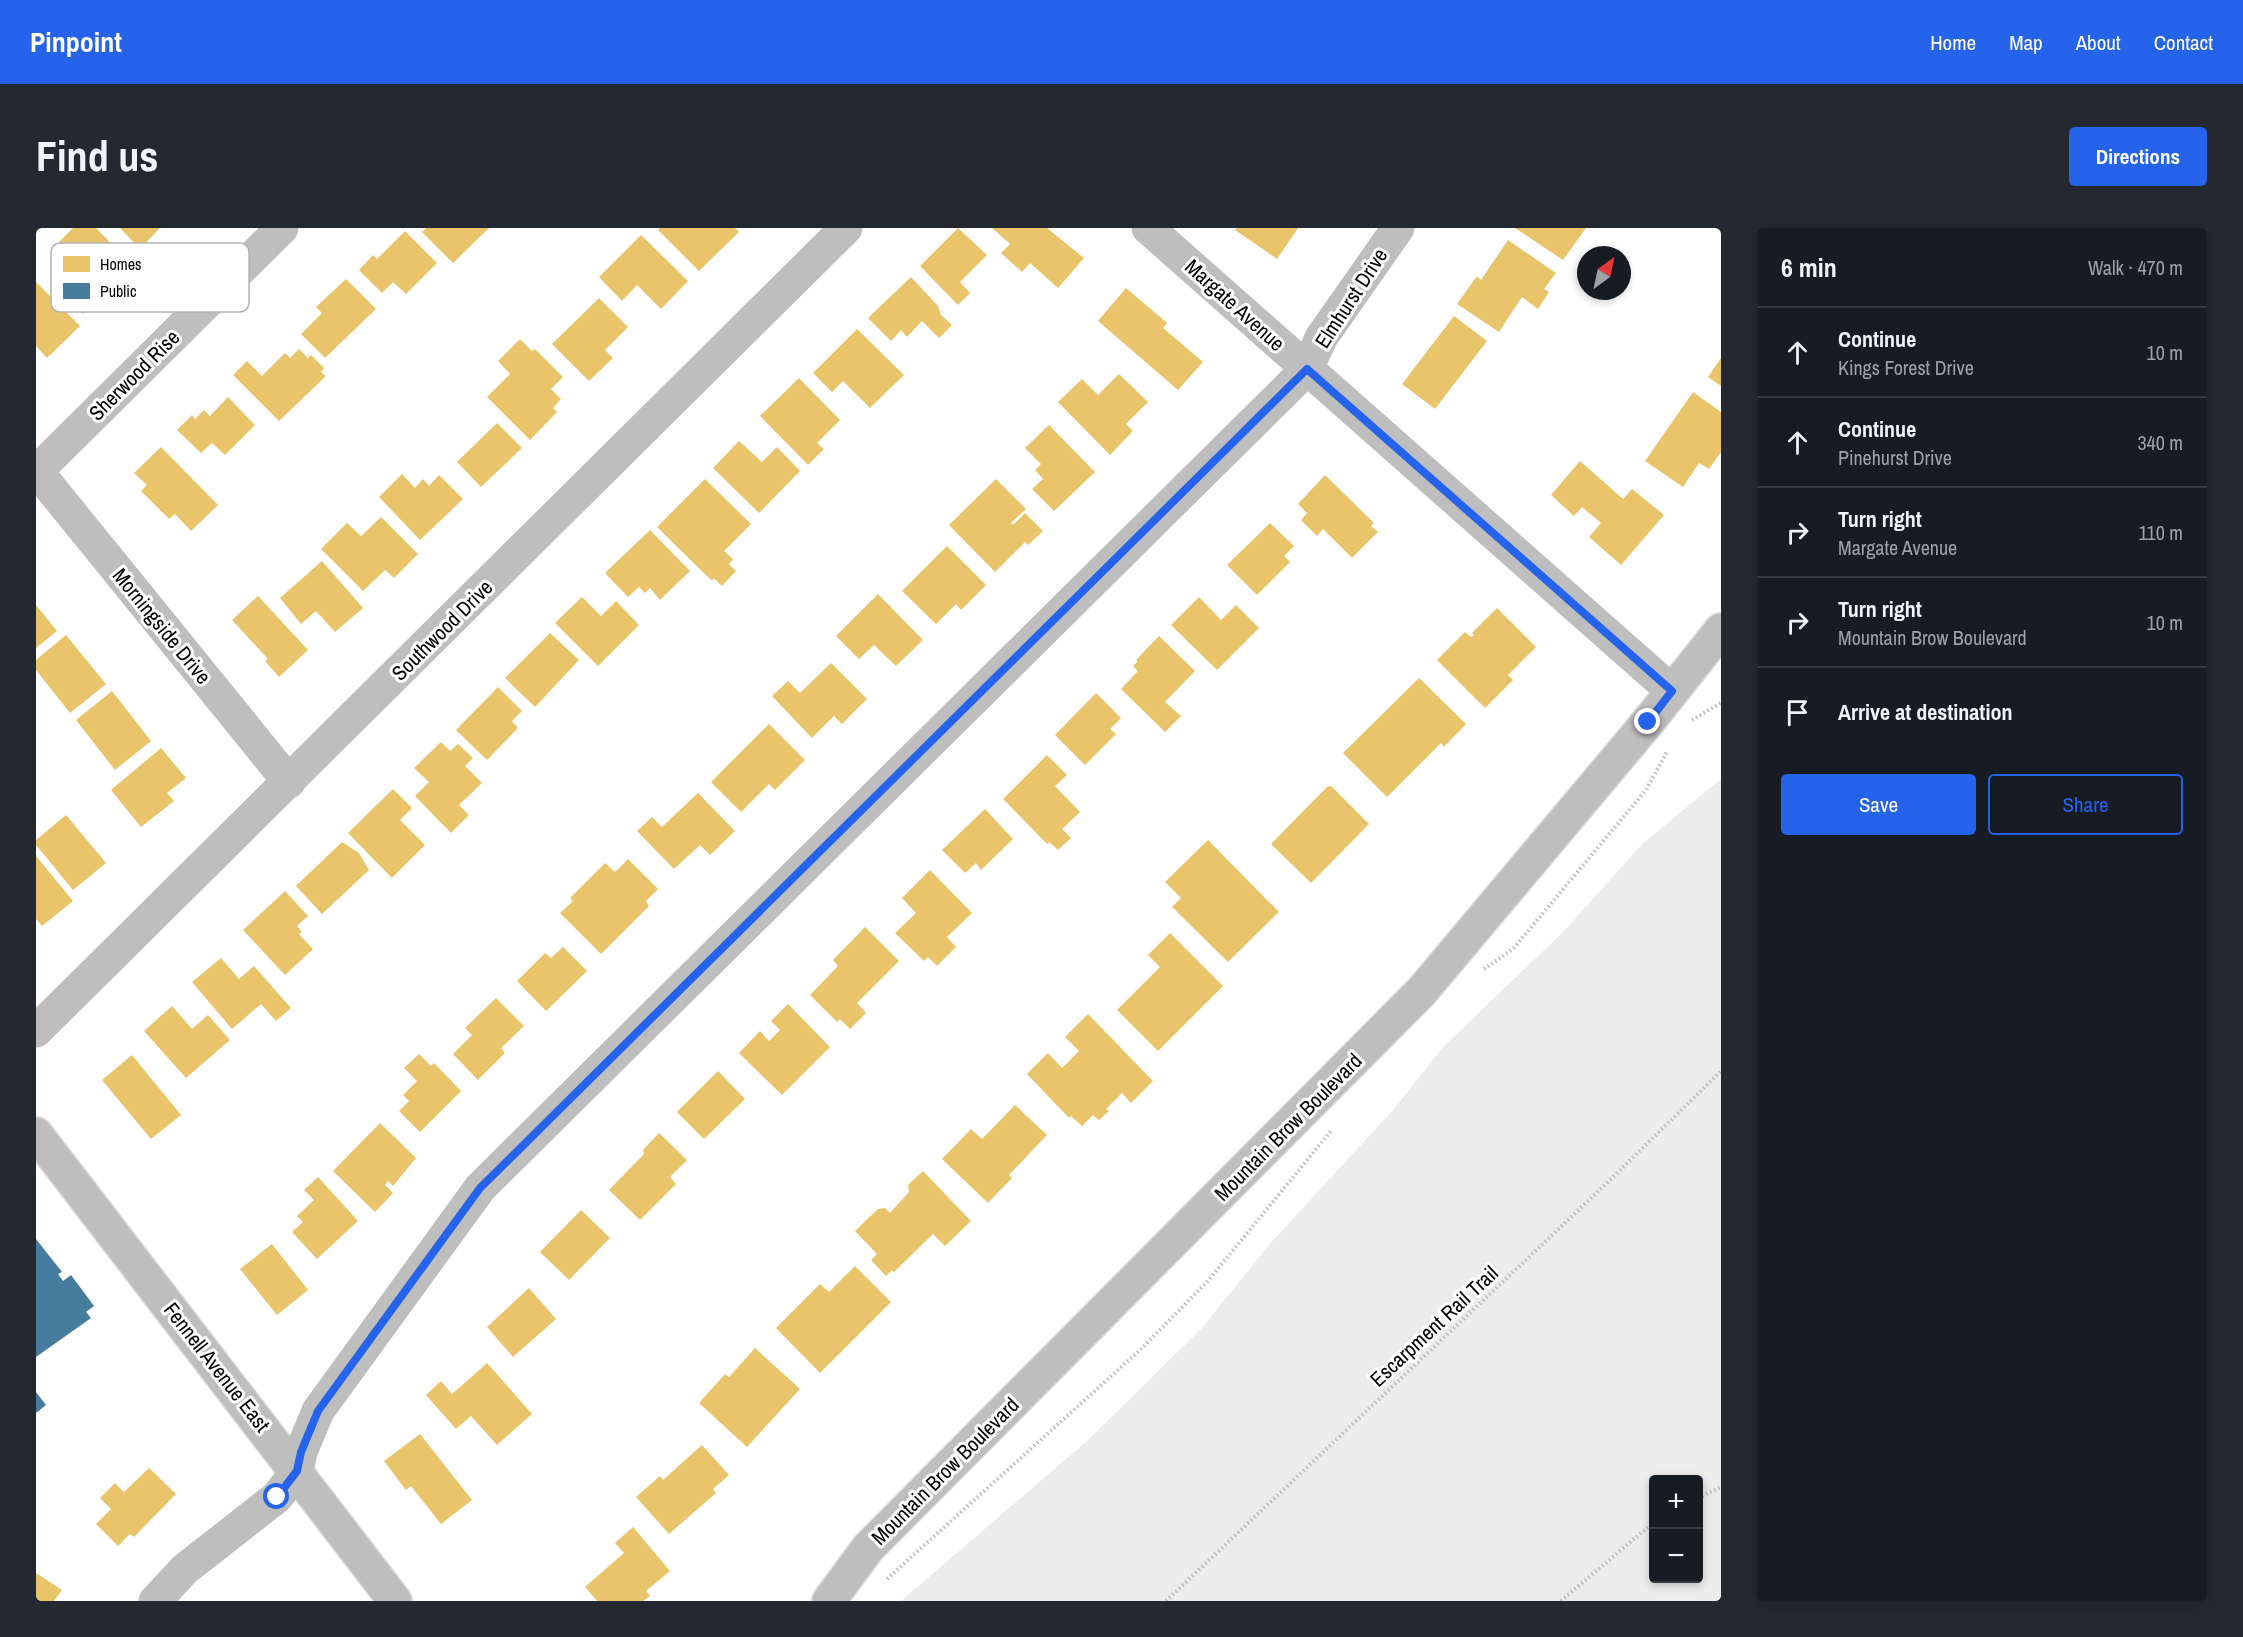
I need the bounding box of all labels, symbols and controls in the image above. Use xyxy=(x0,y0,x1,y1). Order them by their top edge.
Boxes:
text: Pinpoint xyxy=(30,23,122,61)
text: Home xyxy=(1930,28,1976,57)
text: Map xyxy=(2009,28,2043,57)
text: About xyxy=(2076,28,2121,57)
text: Contact xyxy=(2154,28,2213,57)
button: Directions xyxy=(2069,127,2207,186)
text: Find us xyxy=(36,128,158,184)
street label: Elmhurst Drive xyxy=(1308,242,1394,354)
legend xyxy=(51,243,249,312)
north arrow xyxy=(1577,246,1631,300)
text: 6 min xyxy=(1781,250,1837,285)
street label: Margate Avenue xyxy=(1179,252,1291,358)
text: Homes xyxy=(100,253,142,275)
text: Walk · 470 m xyxy=(2088,254,2183,281)
text: Public xyxy=(100,280,137,302)
street label: Sherwood Rise xyxy=(82,323,186,427)
text: Continue xyxy=(1838,324,1916,354)
icon: ahead xyxy=(1781,336,1814,369)
text: 10 m xyxy=(2147,339,2183,366)
text: Kings Forest Drive xyxy=(1838,354,1974,381)
text: Continue xyxy=(1838,414,1916,444)
icon: ahead xyxy=(1781,426,1814,459)
text: 340 m xyxy=(2137,429,2183,456)
text: Pinehurst Drive xyxy=(1838,444,1952,471)
text: Turn right xyxy=(1838,504,1922,534)
icon: right xyxy=(1781,516,1814,549)
text: 110 m xyxy=(2139,519,2183,546)
text: Margate Avenue xyxy=(1838,534,1957,561)
street label: Morningside Drive xyxy=(106,562,218,690)
street label: Southwood Drive xyxy=(385,573,499,687)
text: Turn right xyxy=(1838,594,1922,624)
icon: right xyxy=(1781,606,1814,639)
text: 10 m xyxy=(2147,609,2183,636)
text: Mountain Brow Boulevard xyxy=(1838,624,2027,651)
icon: arrive xyxy=(1781,696,1814,729)
text: Arrive at destination xyxy=(1838,697,2012,727)
route end xyxy=(1634,708,1660,734)
button: Save xyxy=(1781,774,1976,835)
button: Share xyxy=(1988,774,2183,835)
street label: Mountain Brow Boulevard xyxy=(1208,1047,1368,1207)
street label: Escarpment Rail Trail xyxy=(1364,1259,1504,1393)
street label: Fennell Avenue East xyxy=(157,1296,277,1438)
street label: Mountain Brow Boulevard xyxy=(865,1391,1025,1551)
map controls xyxy=(1649,1475,1703,1583)
button: + xyxy=(1649,1475,1703,1529)
route start xyxy=(263,1483,289,1509)
button: − xyxy=(1649,1529,1703,1583)

